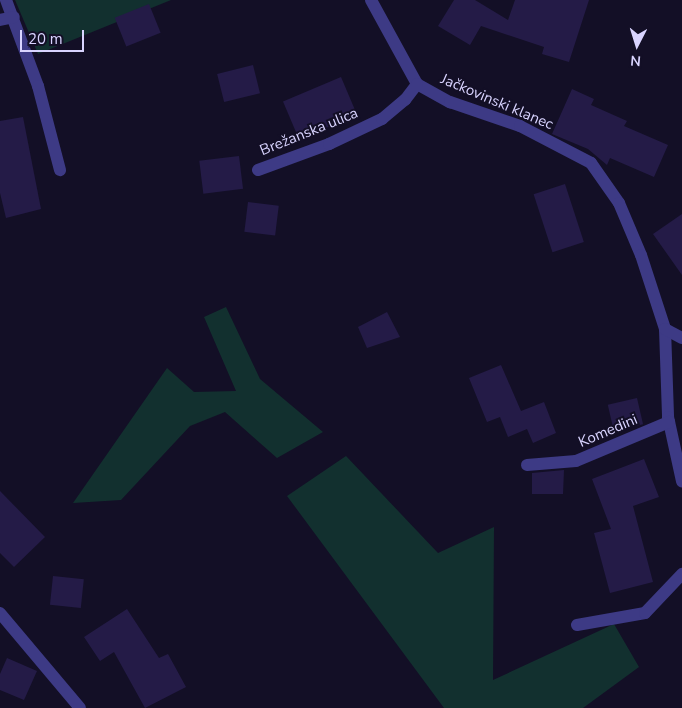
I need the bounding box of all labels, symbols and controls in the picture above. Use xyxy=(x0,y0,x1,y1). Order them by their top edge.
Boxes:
scale bar xyxy=(22,20,86,52)
north arrow xyxy=(612,20,662,70)
text: 20 m xyxy=(28,29,63,49)
text: N xyxy=(630,51,642,70)
street label: Jačkovinski klanec xyxy=(438,70,556,134)
street label: Brežanska ulica xyxy=(257,104,361,160)
street label: Komedini xyxy=(576,410,640,452)

